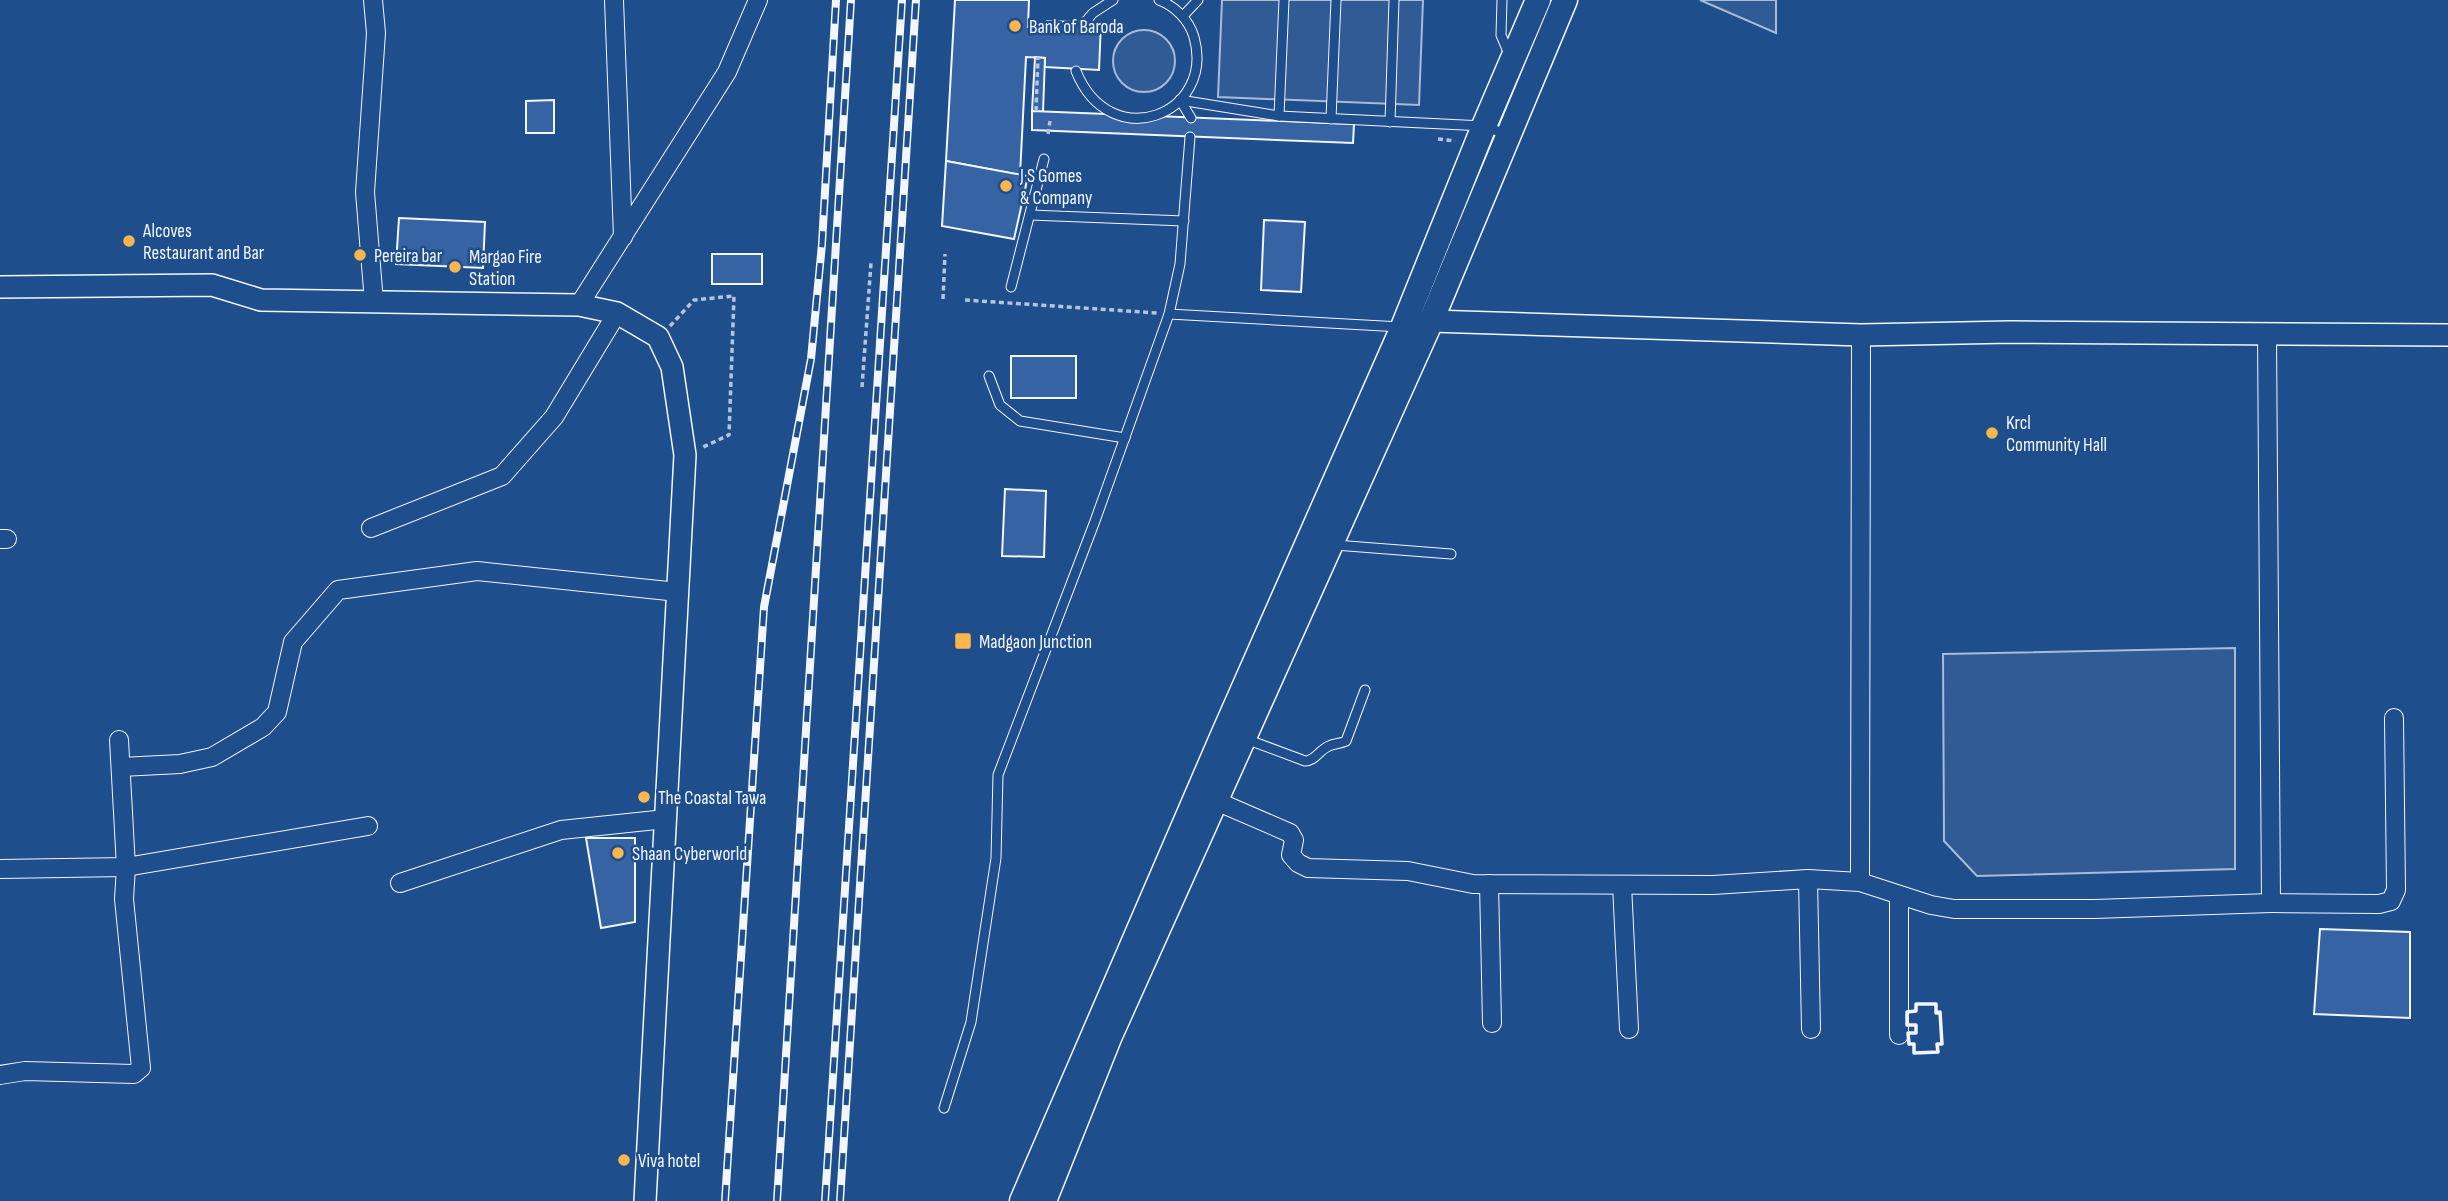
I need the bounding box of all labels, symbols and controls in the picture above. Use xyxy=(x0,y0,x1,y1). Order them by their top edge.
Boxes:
place label: Bank of Baroda xyxy=(1029,16,1124,39)
marker: Bank of Baroda xyxy=(1007,18,1023,34)
place label: J S Gomes & Company xyxy=(1019,165,1093,210)
marker: J S Gomes & Company xyxy=(998,178,1014,194)
place label: Alcoves Restaurant and Bar xyxy=(142,220,265,265)
marker: Alcoves Restaurant and Bar xyxy=(121,233,137,249)
place label: Pereira bar xyxy=(374,245,443,268)
place label: Margao Fire Station xyxy=(469,246,542,291)
marker: Pereira bar xyxy=(352,247,368,263)
marker: Margao Fire Station xyxy=(447,259,463,275)
place label: Krcl Community Hall xyxy=(2006,412,2107,457)
marker: Krcl Community Hall xyxy=(1984,425,2000,441)
marker: Madgaon Junction xyxy=(953,631,973,651)
place label: Madgaon Junction xyxy=(979,631,1092,654)
place label: The Coastal Tawa xyxy=(658,787,766,810)
marker: The Coastal Tawa xyxy=(636,789,652,805)
place label: Shaan Cyberworld xyxy=(632,843,747,866)
marker: Shaan Cyberworld xyxy=(610,845,626,861)
place label: Viva hotel xyxy=(638,1150,700,1173)
marker: Viva hotel xyxy=(616,1152,632,1168)

